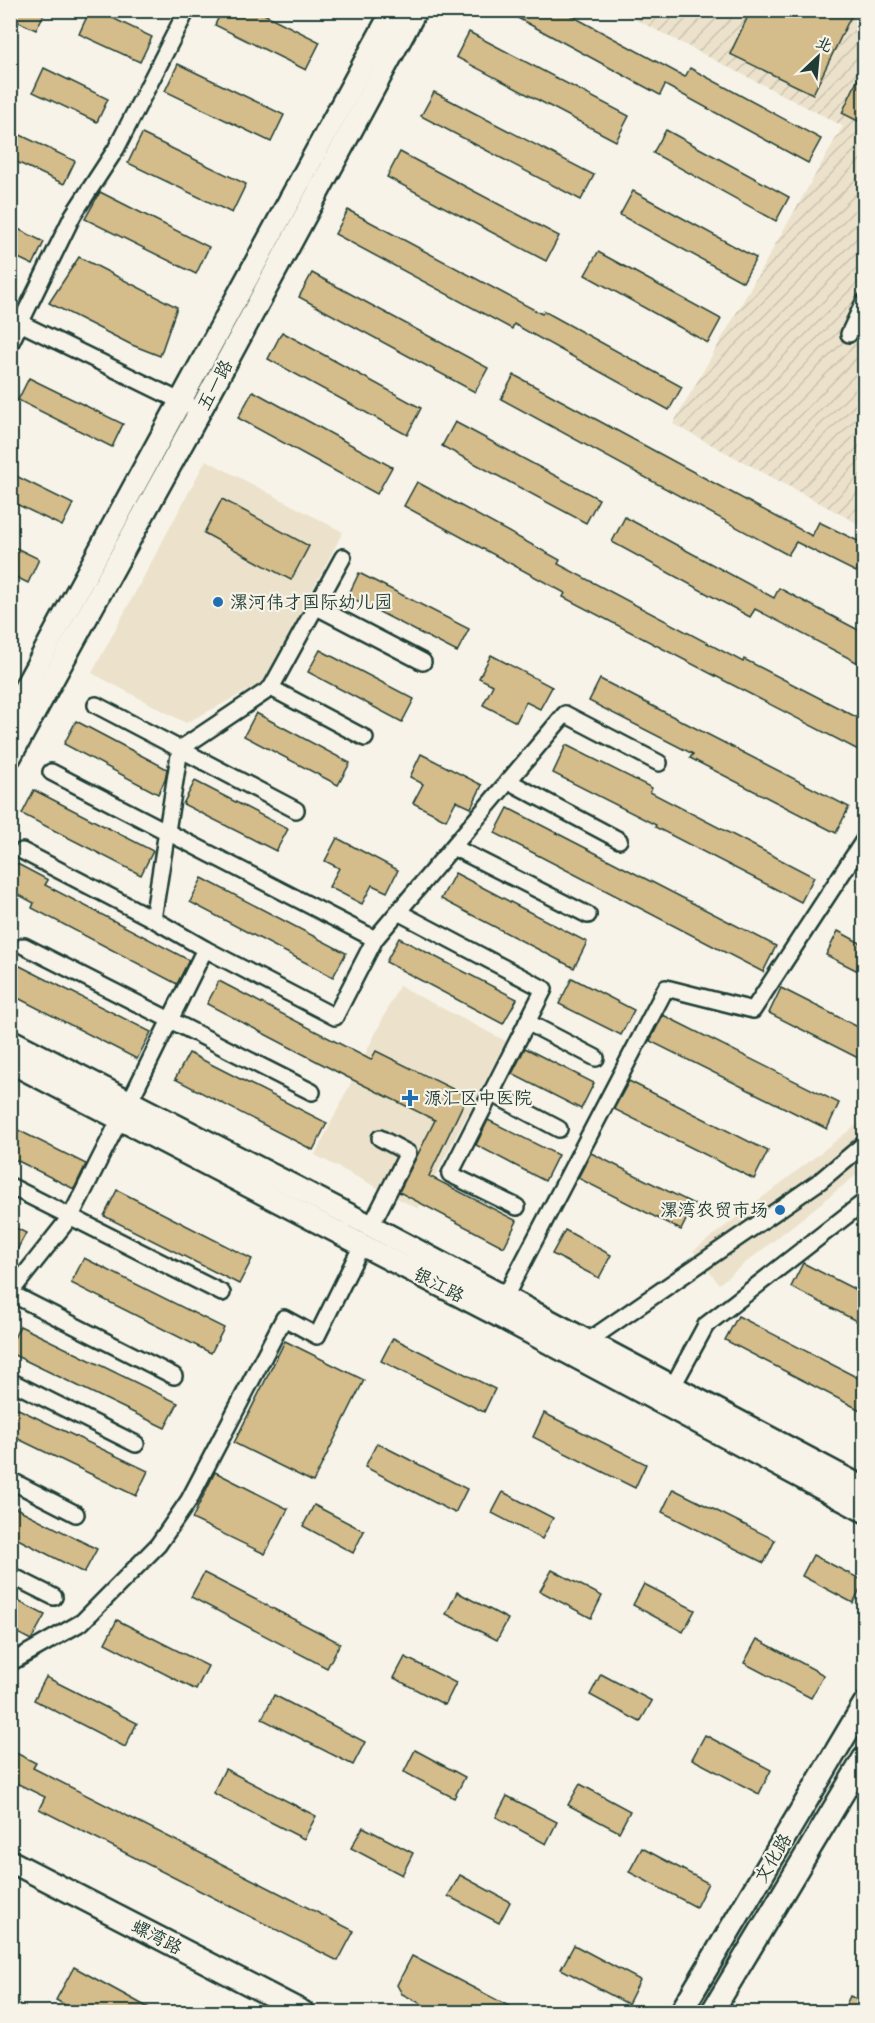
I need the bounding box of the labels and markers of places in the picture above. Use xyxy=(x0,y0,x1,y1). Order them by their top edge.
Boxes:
place label: 漯河伟才国际幼儿园 xyxy=(230,590,392,614)
marker: 漯河伟才国际幼儿园 xyxy=(211,595,225,609)
place label: 源汇区中医院 xyxy=(424,1086,532,1110)
marker: 源汇区中医院 xyxy=(401,1089,419,1107)
place label: 漯湾农贸市场 xyxy=(660,1198,768,1222)
marker: 漯湾农贸市场 xyxy=(773,1203,787,1217)

